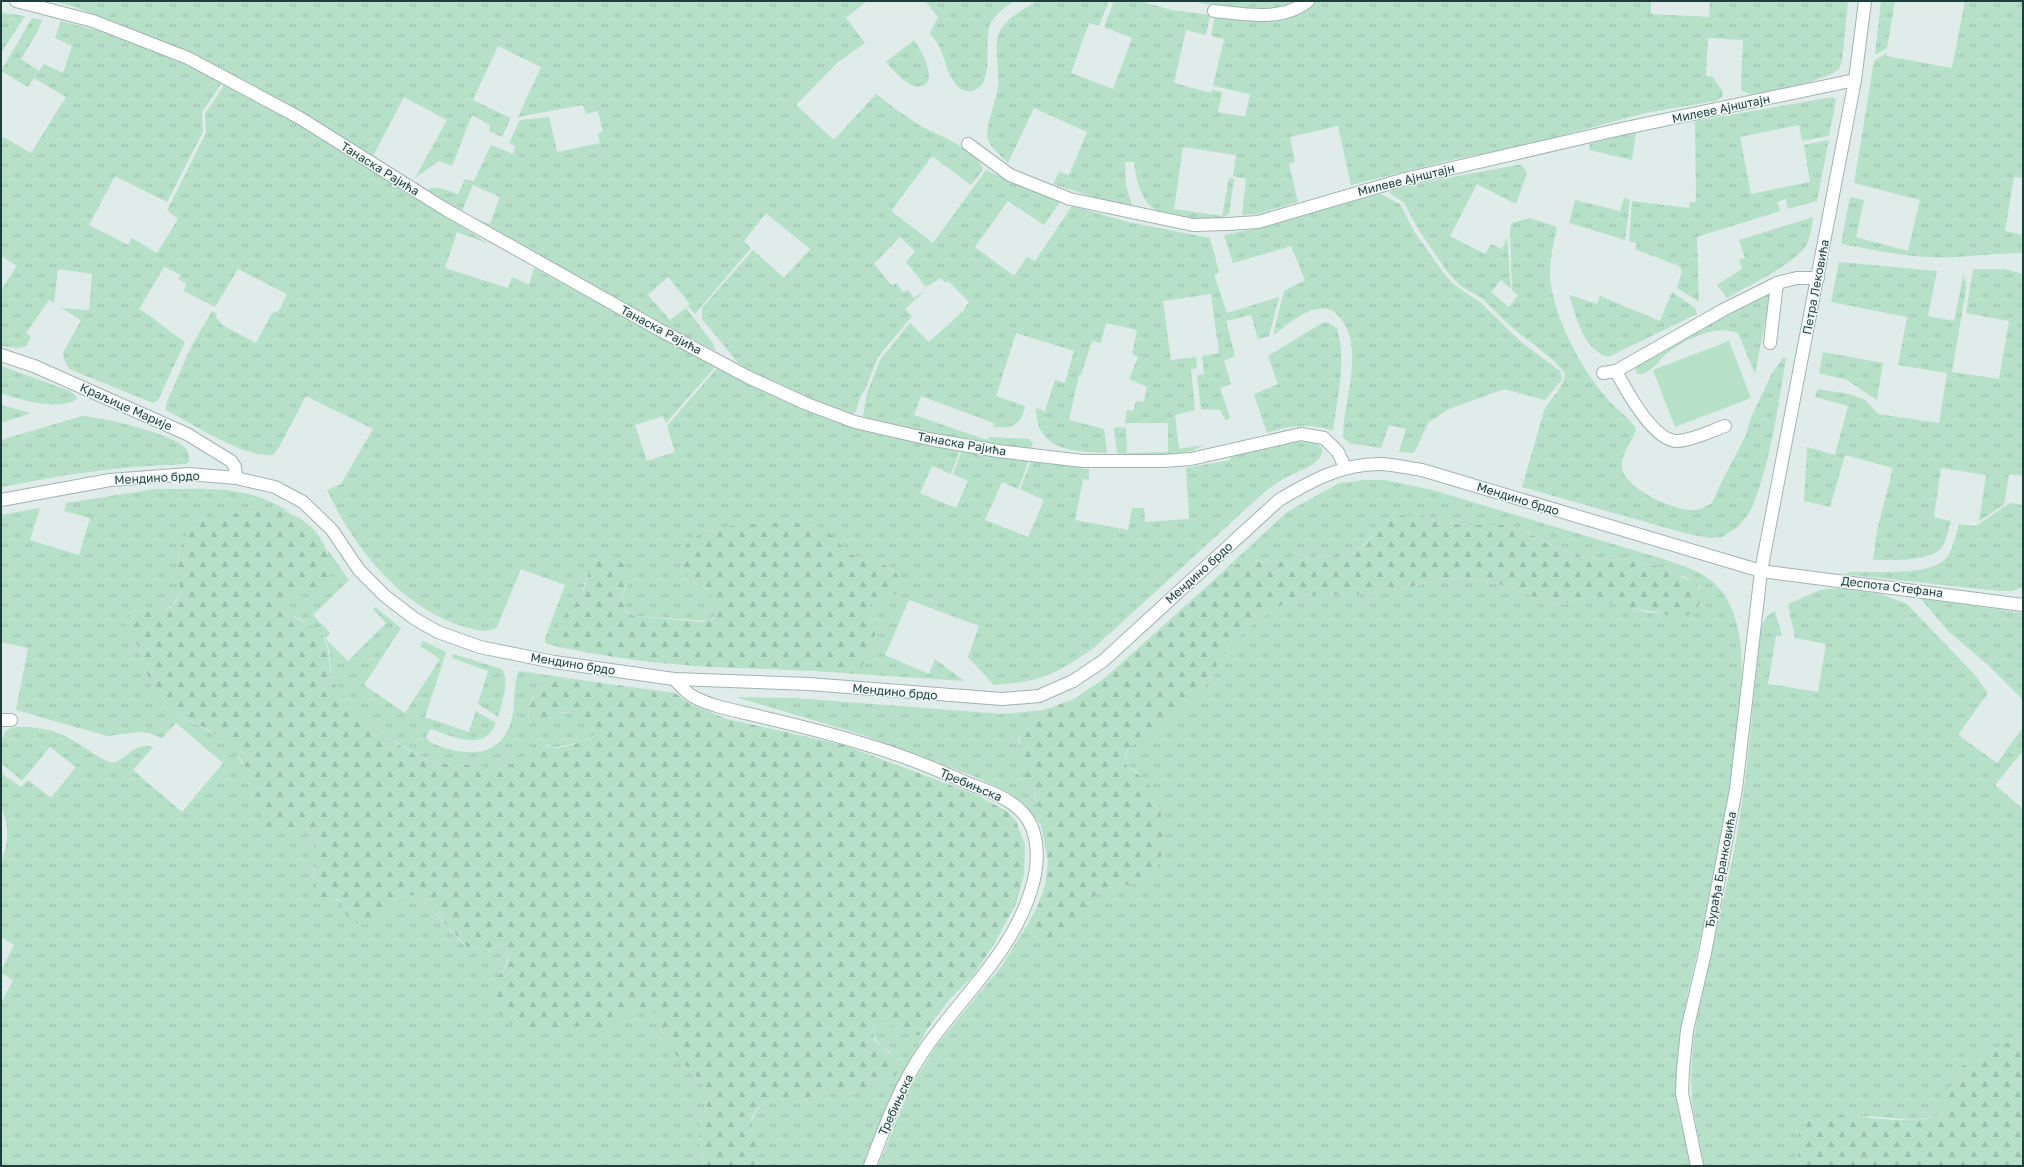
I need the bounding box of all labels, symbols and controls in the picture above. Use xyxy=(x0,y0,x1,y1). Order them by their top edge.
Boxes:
street label: Милеве Ајнштајн xyxy=(1671,91,1771,126)
street label: Танаска Рајића xyxy=(338,138,422,199)
street label: Милеве Ајнштајн xyxy=(1356,160,1456,199)
street label: Петра Лековића xyxy=(1799,238,1832,336)
street label: Танаска Рајића xyxy=(618,302,704,357)
street label: Краљице Марије xyxy=(78,379,175,434)
street label: Танаска Рајића xyxy=(917,428,1008,459)
street label: Мендино брдо xyxy=(114,468,200,487)
street label: Мендино брдо xyxy=(1475,479,1561,518)
street label: Мендино брдо xyxy=(1162,538,1235,607)
street label: Деспота Стефана xyxy=(1840,573,1944,600)
street label: Мендино брдо xyxy=(530,649,617,678)
street label: Мендино брдо xyxy=(852,680,938,703)
street label: Требињска xyxy=(938,765,1004,804)
street label: Ђурађа Бранковића xyxy=(1702,810,1739,930)
street label: Требињска xyxy=(875,1072,916,1138)

